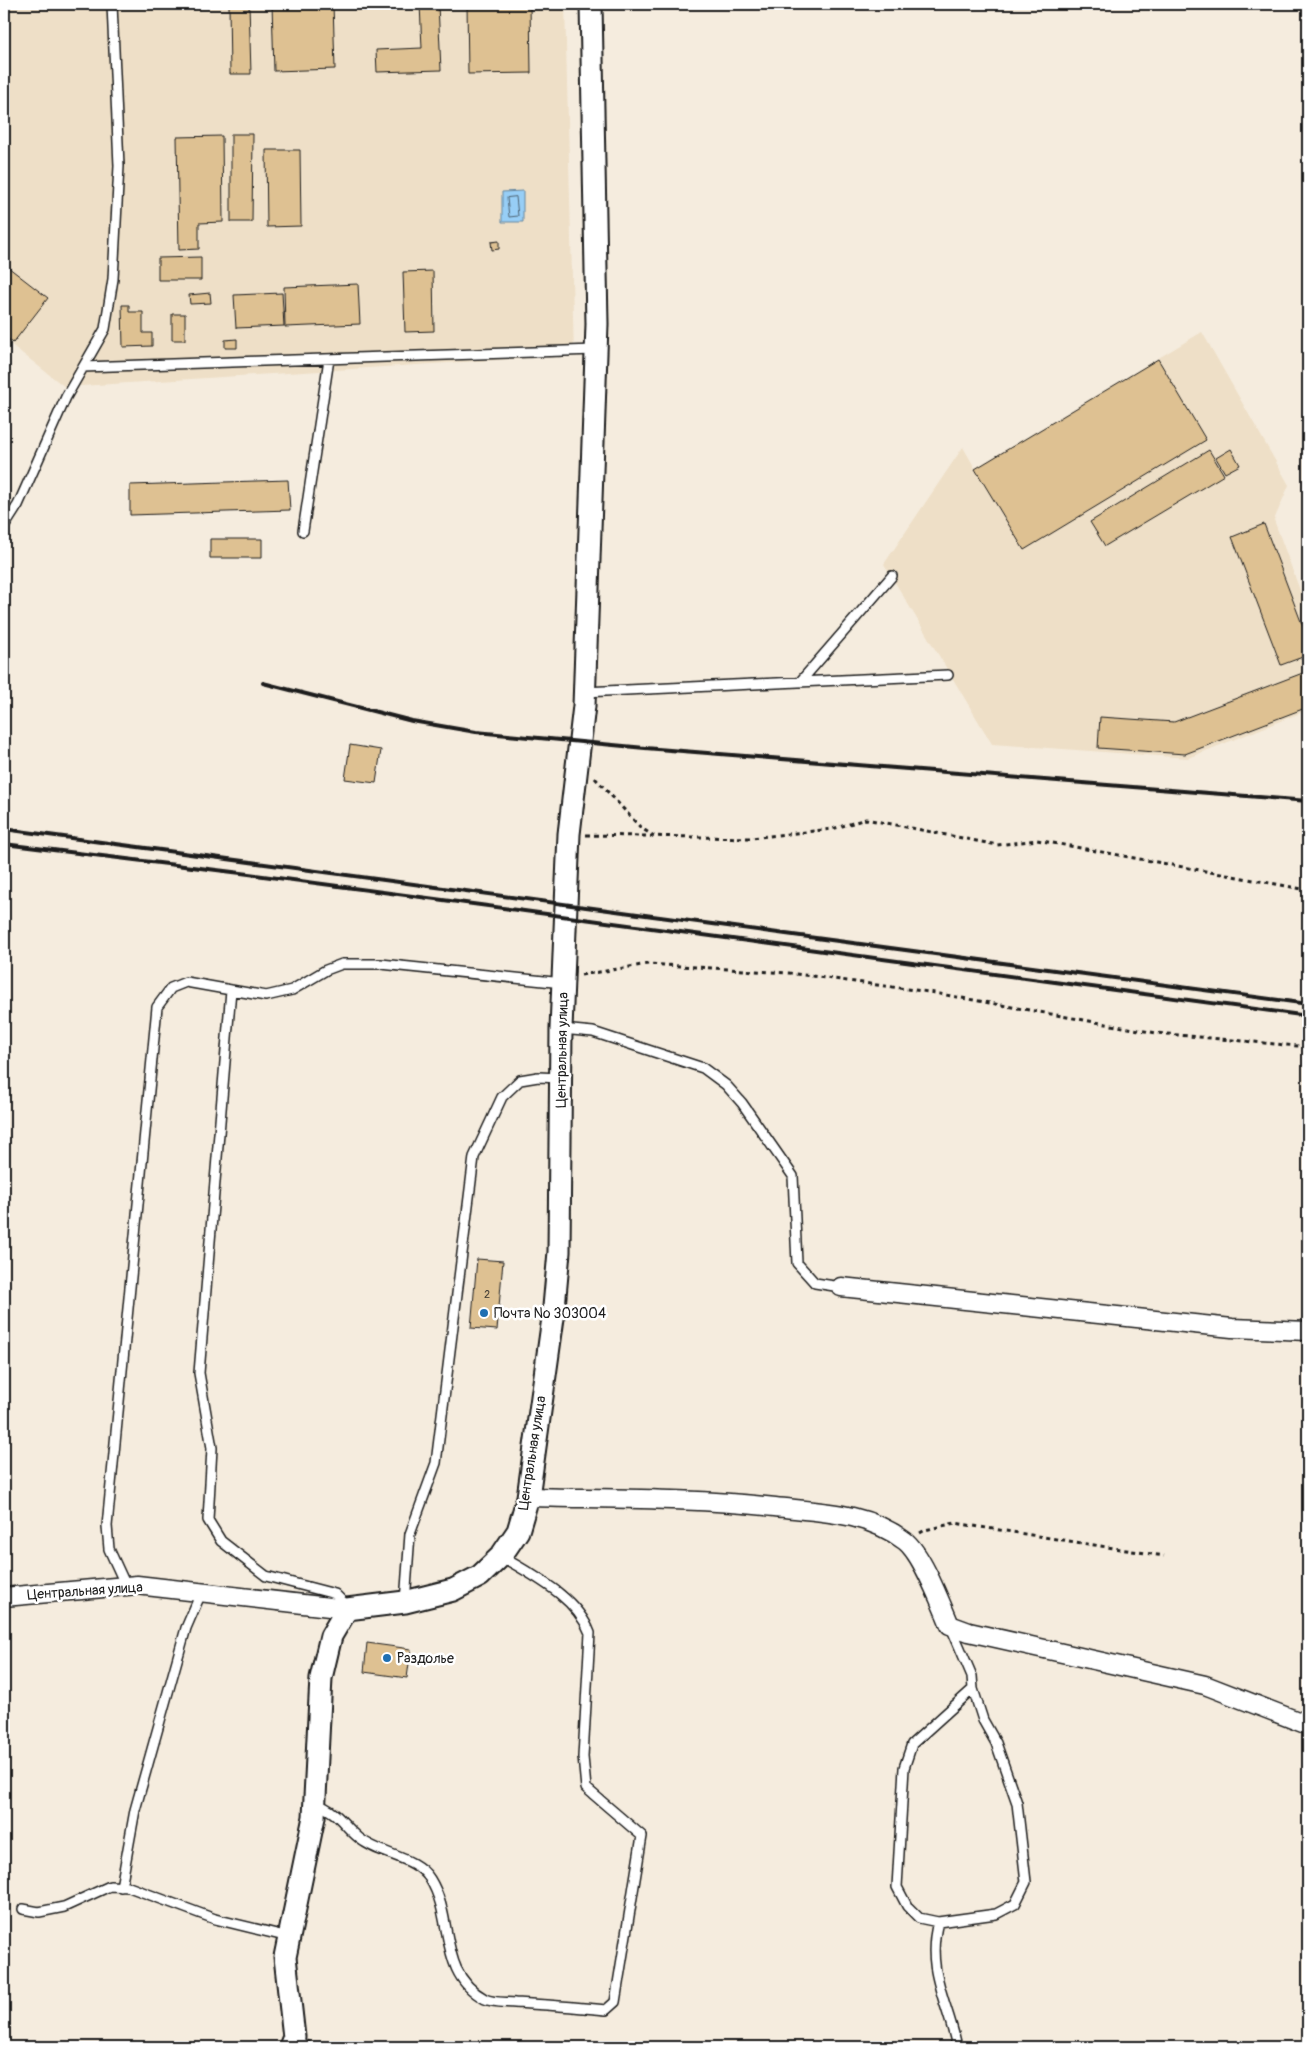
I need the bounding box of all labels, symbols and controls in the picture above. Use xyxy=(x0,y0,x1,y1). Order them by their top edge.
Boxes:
street label: Центральная улица xyxy=(552,992,572,1108)
house number: 2 xyxy=(484,1288,490,1301)
place label: Почта № 303004 xyxy=(494,1305,606,1322)
marker: Почта № 303004 xyxy=(478,1307,490,1319)
street label: Центральная улица xyxy=(515,1395,549,1511)
street label: Центральная улица xyxy=(27,1578,143,1604)
place label: Раздолье xyxy=(397,1650,454,1667)
marker: Раздолье xyxy=(381,1652,393,1664)

